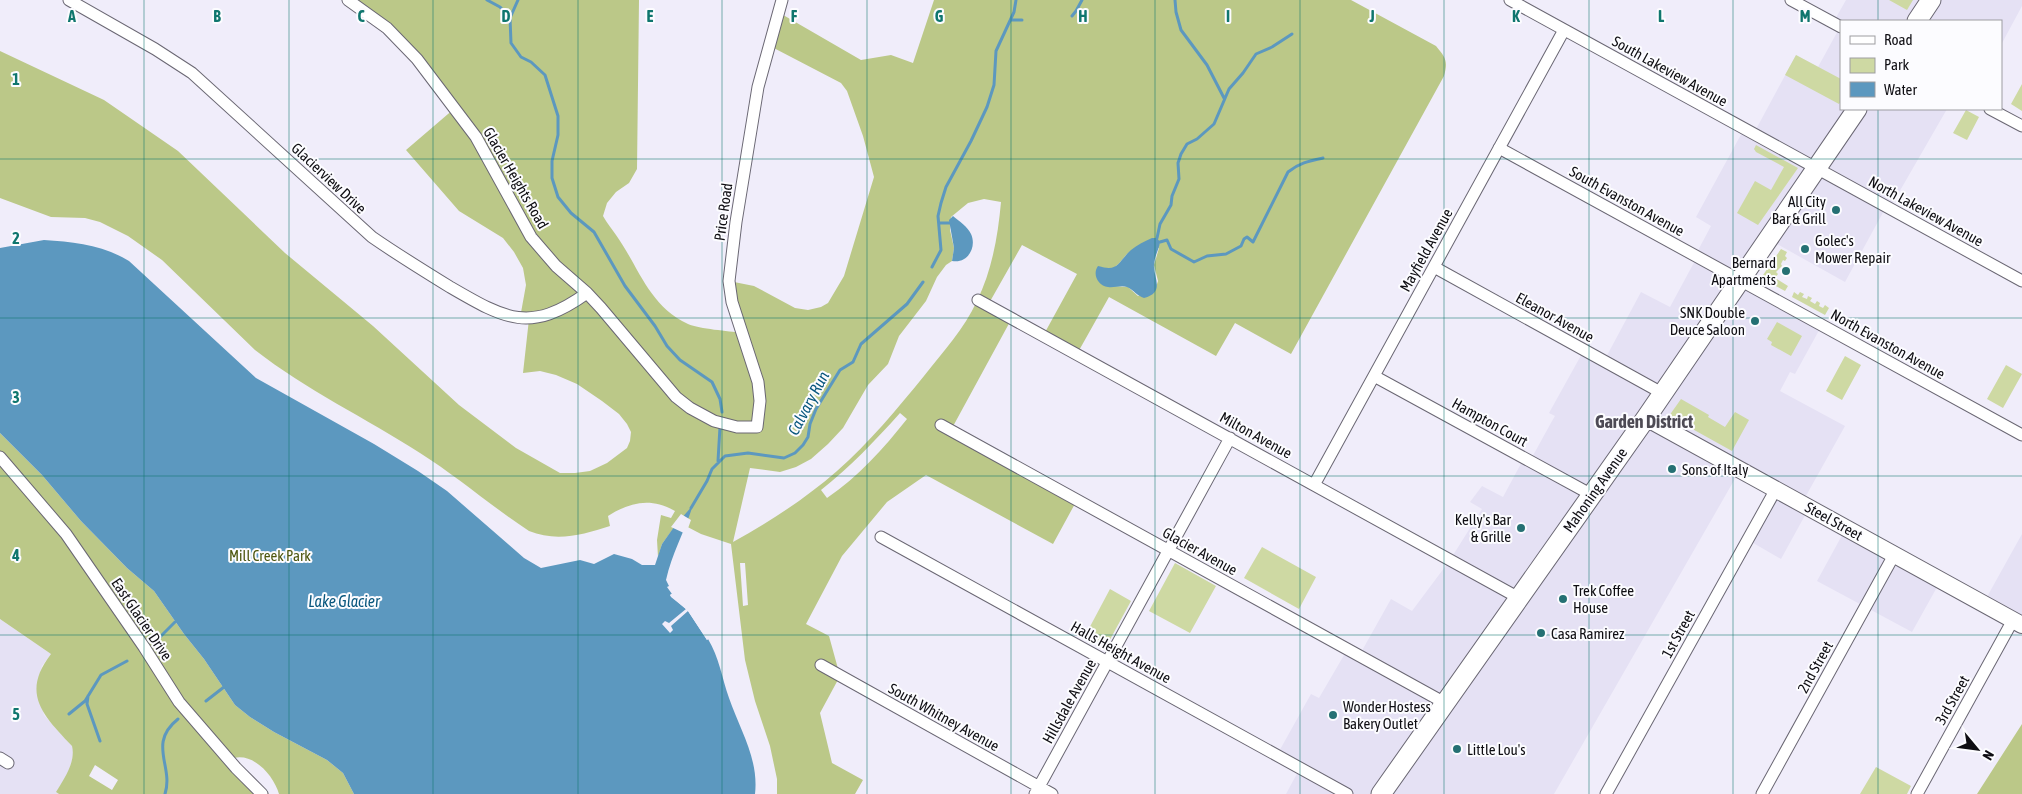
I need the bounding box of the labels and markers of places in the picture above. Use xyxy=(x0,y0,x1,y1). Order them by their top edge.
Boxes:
place label: All City Bar & Grill xyxy=(1772,193,1826,227)
marker: All City Bar & Grill xyxy=(1830,204,1842,216)
place label: Golec's Mower Repair xyxy=(1815,232,1891,266)
marker: Golec's Mower Repair xyxy=(1799,243,1811,255)
place label: Bernard Apartments xyxy=(1711,254,1776,288)
marker: Bernard Apartments xyxy=(1780,265,1792,277)
place label: SNK Double Deuce Saloon xyxy=(1670,304,1745,338)
marker: SNK Double Deuce Saloon xyxy=(1749,315,1761,327)
place label: Sons of Italy xyxy=(1682,461,1748,478)
marker: Sons of Italy xyxy=(1666,463,1678,475)
place label: Kelly's Bar & Grille xyxy=(1455,511,1512,545)
marker: Kelly's Bar & Grille xyxy=(1515,522,1527,534)
place label: Trek Coffee House xyxy=(1573,582,1634,616)
marker: Trek Coffee House xyxy=(1557,593,1569,605)
place label: Casa Ramirez xyxy=(1551,625,1625,642)
marker: Casa Ramirez xyxy=(1535,627,1547,639)
place label: Wonder Hostess Bakery Outlet xyxy=(1343,698,1431,732)
marker: Wonder Hostess Bakery Outlet xyxy=(1327,709,1339,721)
place label: Little Lou's xyxy=(1467,741,1525,758)
marker: Little Lou's xyxy=(1451,743,1463,755)

